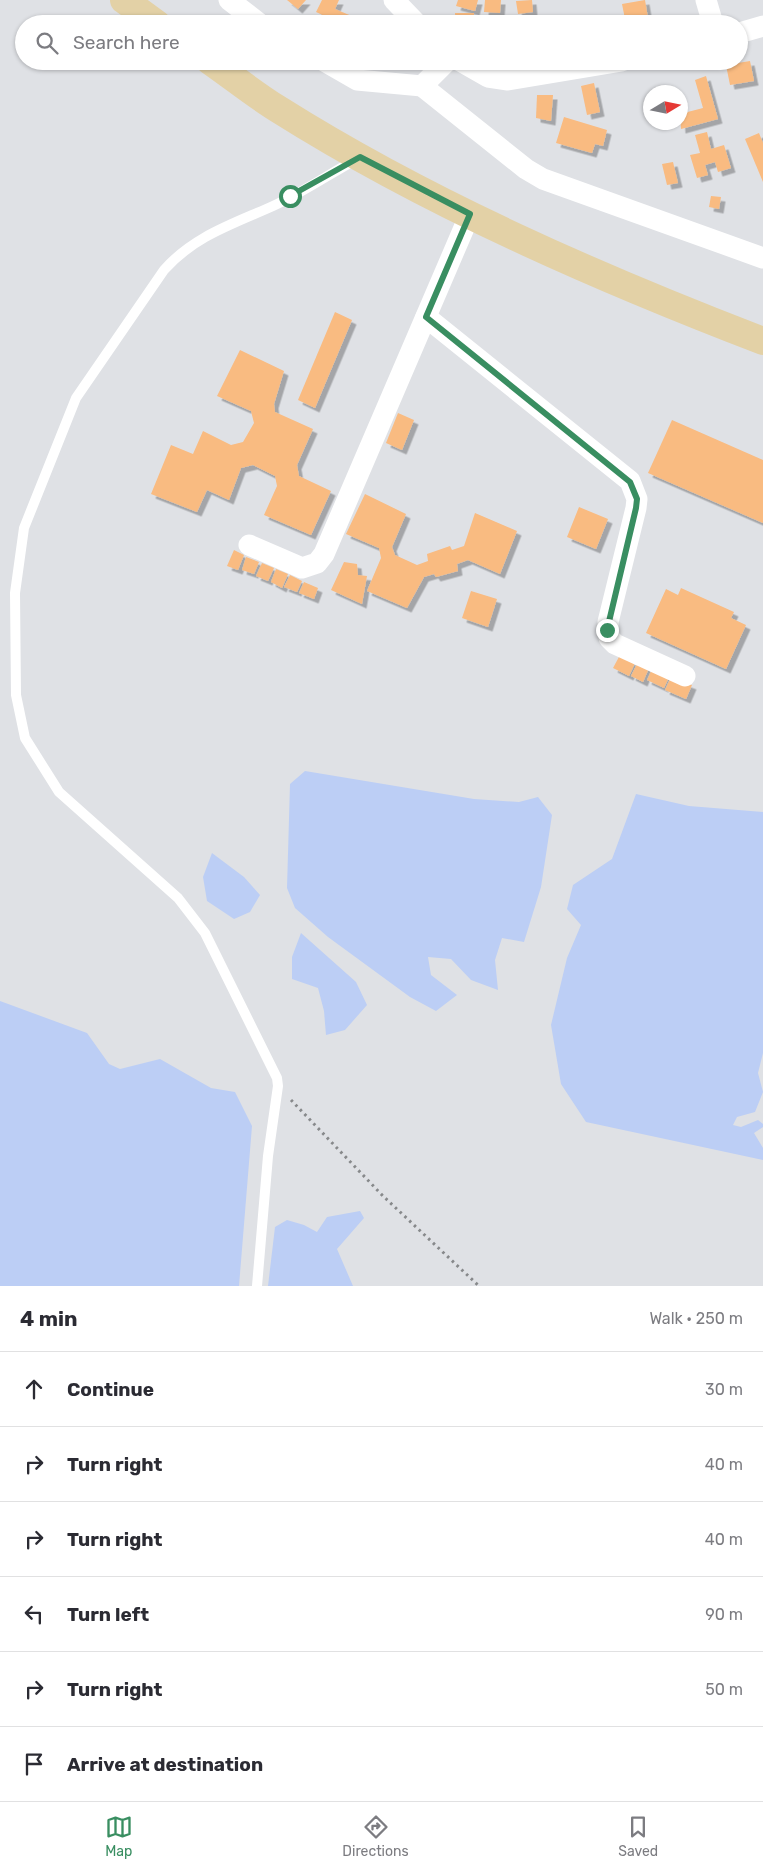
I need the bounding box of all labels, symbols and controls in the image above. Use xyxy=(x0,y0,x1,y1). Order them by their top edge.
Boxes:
search box xyxy=(15,15,748,70)
icon: search xyxy=(33,29,61,57)
text: Search here xyxy=(73,31,180,54)
north arrow xyxy=(643,85,688,130)
route start xyxy=(279,185,302,208)
route end xyxy=(596,619,619,642)
text: 4 min xyxy=(20,1306,78,1331)
text: Walk · 250 m xyxy=(649,1309,743,1328)
icon: ahead xyxy=(20,1375,48,1403)
text: Continue xyxy=(67,1378,154,1401)
text: 30 m xyxy=(705,1380,743,1399)
icon: right xyxy=(20,1450,48,1478)
text: Turn right xyxy=(67,1453,162,1476)
text: 40 m xyxy=(705,1455,743,1474)
icon: right xyxy=(20,1525,48,1553)
text: Turn right xyxy=(67,1528,162,1551)
text: 40 m xyxy=(705,1530,743,1549)
icon: left xyxy=(20,1600,48,1628)
text: Turn left xyxy=(67,1603,149,1626)
text: 90 m xyxy=(705,1605,743,1624)
icon: right xyxy=(20,1675,48,1703)
text: Turn right xyxy=(67,1678,162,1701)
text: 50 m xyxy=(705,1680,743,1699)
icon: arrive xyxy=(20,1750,48,1778)
text: Arrive at destination xyxy=(67,1753,263,1776)
tab: Map xyxy=(105,1813,133,1860)
tab: Directions xyxy=(342,1813,409,1860)
tab: Saved xyxy=(618,1813,658,1860)

